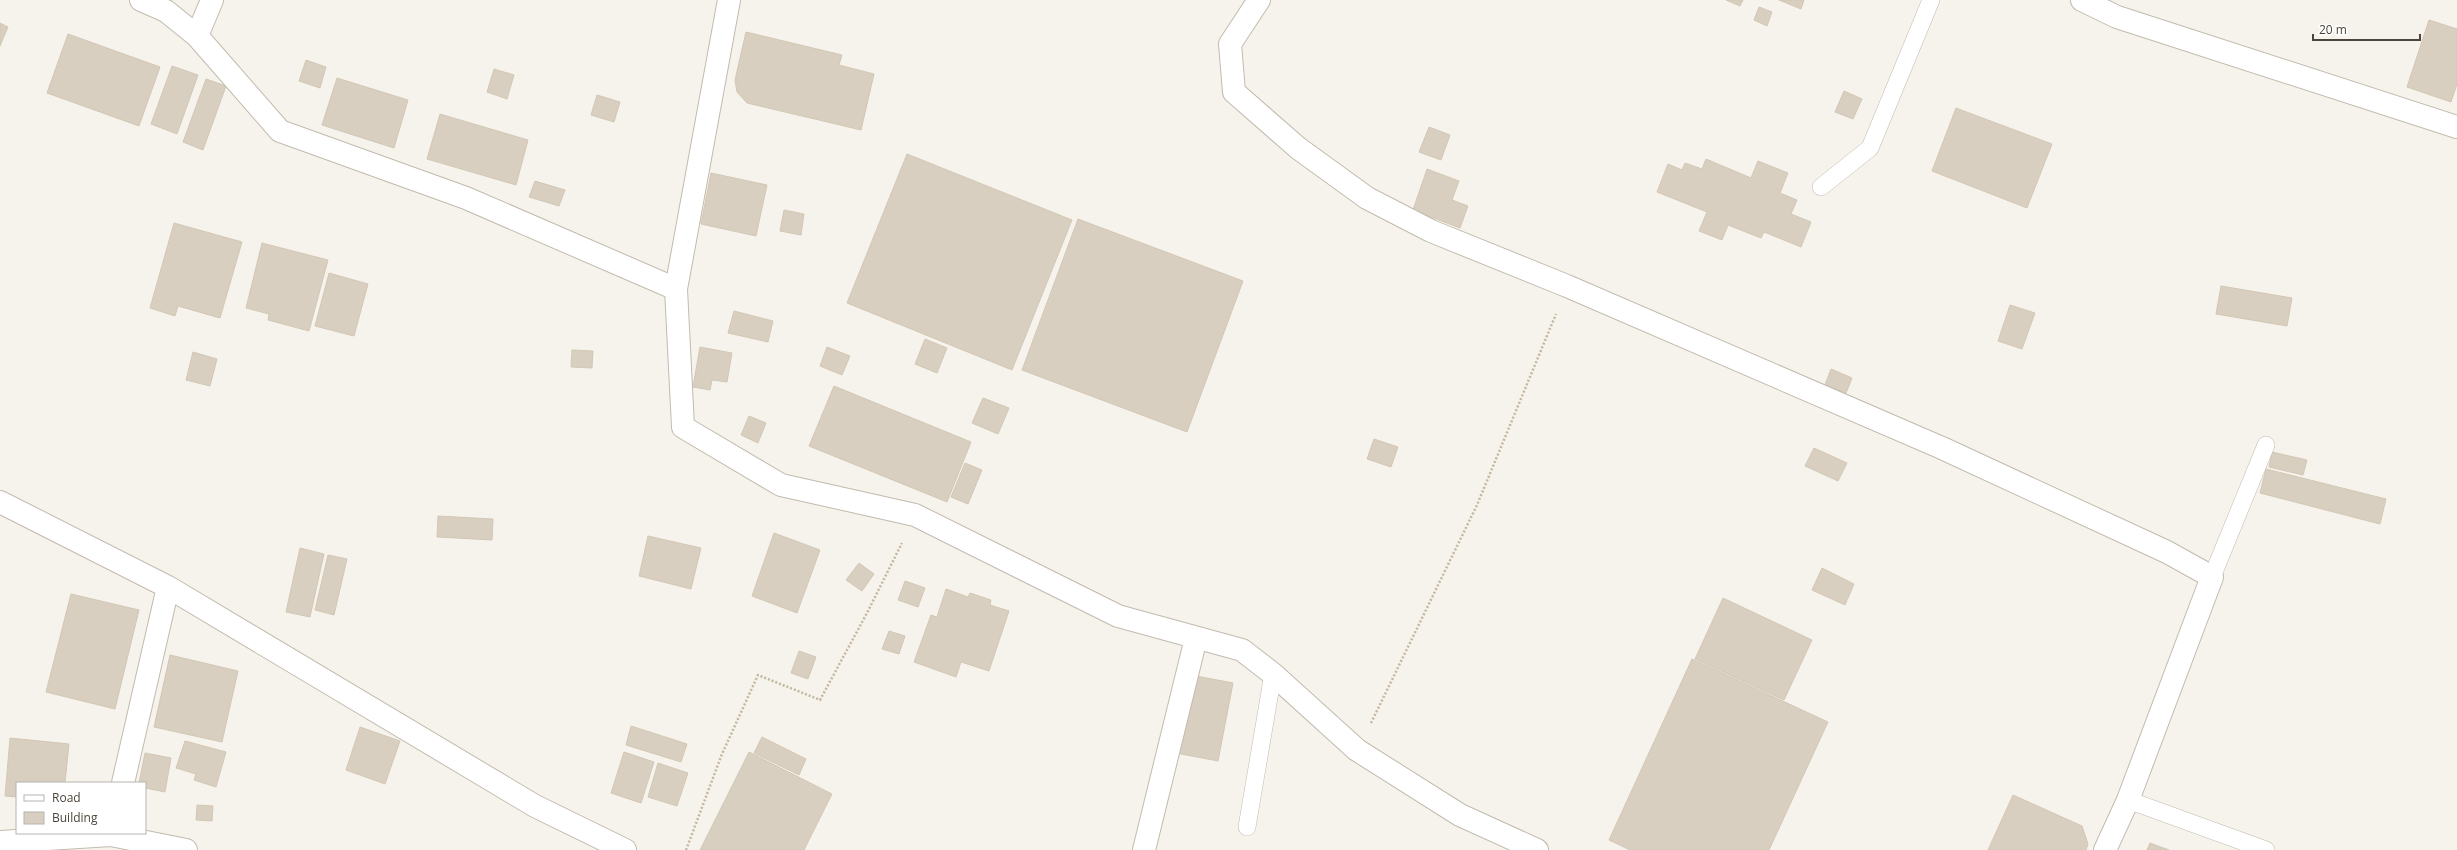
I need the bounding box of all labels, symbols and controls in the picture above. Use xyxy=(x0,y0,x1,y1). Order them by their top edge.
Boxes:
scale bar xyxy=(2313,16,2420,42)
text: 20 m xyxy=(2319,21,2347,38)
legend xyxy=(16,782,146,834)
text: Road xyxy=(52,789,81,806)
text: Building xyxy=(52,809,98,826)

